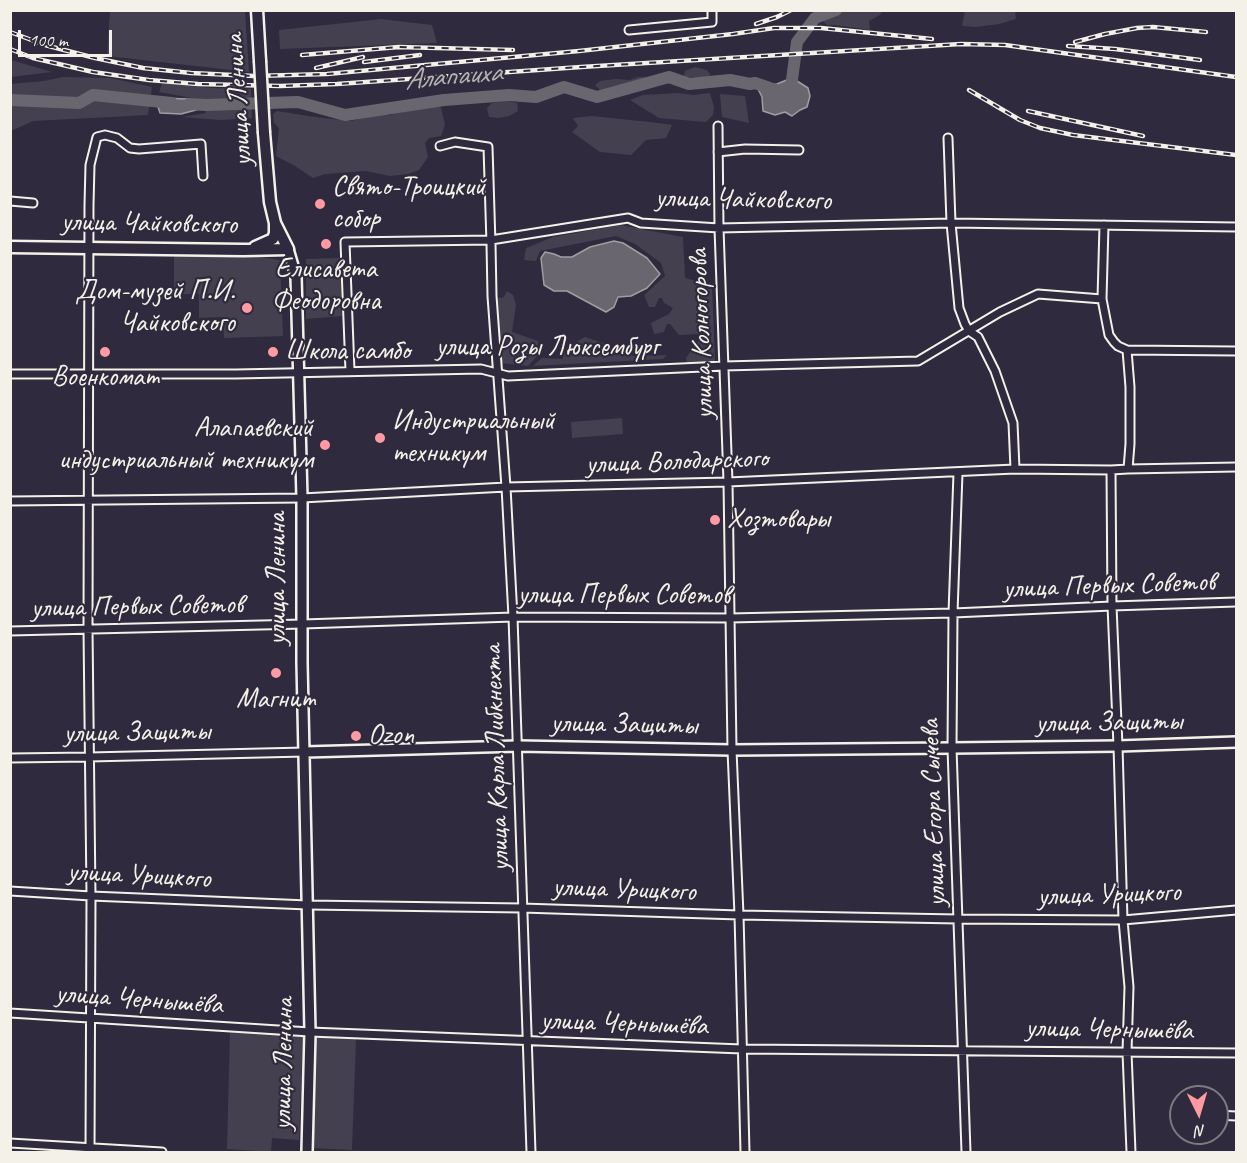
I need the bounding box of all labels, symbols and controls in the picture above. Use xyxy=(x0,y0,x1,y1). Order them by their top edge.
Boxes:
scale bar xyxy=(21,18,116,56)
text: 100 m xyxy=(29,29,68,51)
street label: улица Ленина xyxy=(218,33,260,167)
water label: Алапаиха xyxy=(403,55,503,99)
place label: Свято-Троицкий собор xyxy=(332,171,485,237)
street label: улица Чайковского xyxy=(655,182,831,218)
marker: Свято-Троицкий собор xyxy=(313,197,327,211)
street label: улица Чайковского xyxy=(61,206,237,242)
marker: Елисавета Феодоровна xyxy=(319,237,333,251)
street label: улица Колногорова xyxy=(682,248,722,420)
place label: Елисавета Феодоровна xyxy=(272,253,380,319)
place label: Дом-музей П.И. Чайковского xyxy=(75,275,235,341)
marker: Дом-музей П.И. Чайковского xyxy=(240,301,254,315)
street label: улица Розы Люксембург xyxy=(436,331,658,365)
place label: Школа самбо xyxy=(285,335,410,369)
marker: Военкомат xyxy=(98,345,112,359)
marker: Школа самбо xyxy=(266,345,280,359)
place label: Военкомат xyxy=(52,361,158,395)
place label: Индустриальный техникум xyxy=(392,405,555,471)
place label: Алапаевский индустриальный техникум xyxy=(59,412,313,478)
marker: Индустриальный техникум xyxy=(373,431,387,445)
marker: Алапаевский индустриальный техникум xyxy=(318,438,332,452)
street label: улица Володарского xyxy=(585,442,769,482)
place label: Хозтовары xyxy=(727,503,830,537)
street label: улица Ленина xyxy=(261,513,295,645)
marker: Хозтовары xyxy=(708,513,722,527)
street label: улица Первых Советов xyxy=(1002,566,1216,606)
street label: улица Первых Советов xyxy=(518,579,730,613)
street label: улица Первых Советов xyxy=(31,588,243,626)
street label: улица Карла Либкнехта xyxy=(476,644,518,872)
marker: Магнит xyxy=(269,666,283,680)
place label: Магнит xyxy=(236,683,316,717)
street label: улица Защиты xyxy=(1035,705,1183,741)
street label: улица Защиты xyxy=(550,707,698,743)
street label: улица Защиты xyxy=(63,715,211,751)
place label: Ozon xyxy=(368,719,414,753)
street label: улица Егора Сычева xyxy=(914,719,954,907)
marker: Ozon xyxy=(349,729,363,743)
street label: улица Урицкого xyxy=(67,855,211,897)
street label: улица Урицкого xyxy=(552,871,696,909)
street label: улица Урицкого xyxy=(1037,876,1181,914)
street label: улица Чернышёва xyxy=(54,977,224,1023)
street label: улица Ленина xyxy=(266,997,302,1131)
street label: улица Чернышёва xyxy=(540,1004,708,1044)
street label: улица Чернышёва xyxy=(1025,1012,1193,1048)
north arrow xyxy=(1169,1085,1229,1145)
text: N xyxy=(1195,1121,1206,1141)

